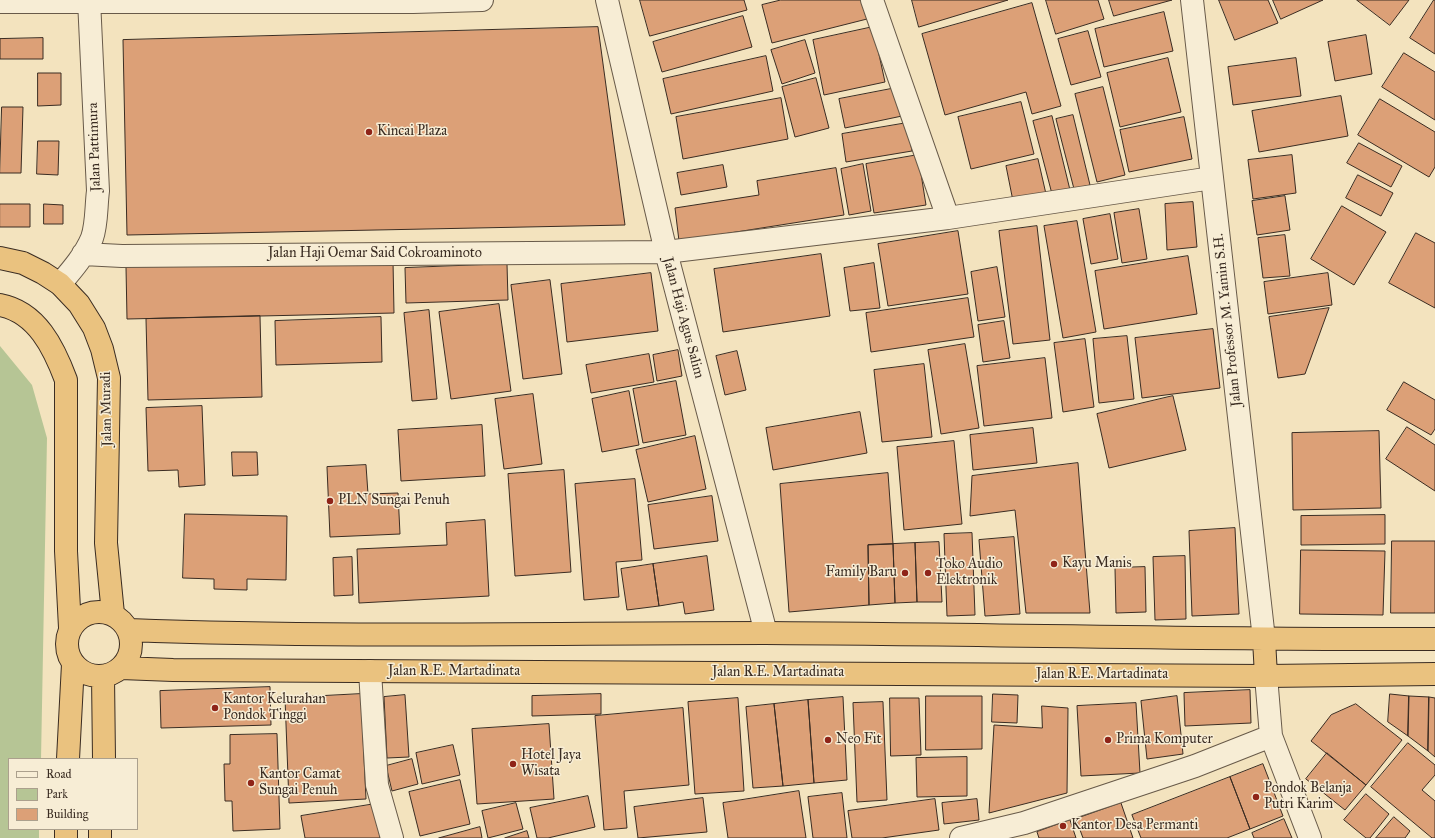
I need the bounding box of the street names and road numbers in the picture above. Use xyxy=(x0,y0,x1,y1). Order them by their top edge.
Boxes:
street label: Jalan Pattimura xyxy=(85,102,105,192)
street label: Jalan Professor M. Yamin S.H. xyxy=(1211,233,1245,407)
street label: Jalan Haji Oemar Said Cokroaminoto xyxy=(268,246,482,262)
street label: Jalan Haji Agus Salim xyxy=(659,256,707,380)
street label: Jalan Muradi xyxy=(98,371,116,447)
street label: Jalan R.E. Martadinata xyxy=(388,664,520,680)
street label: Jalan R.E. Martadinata xyxy=(712,665,844,681)
street label: Jalan R.E. Martadinata xyxy=(1036,667,1168,683)

